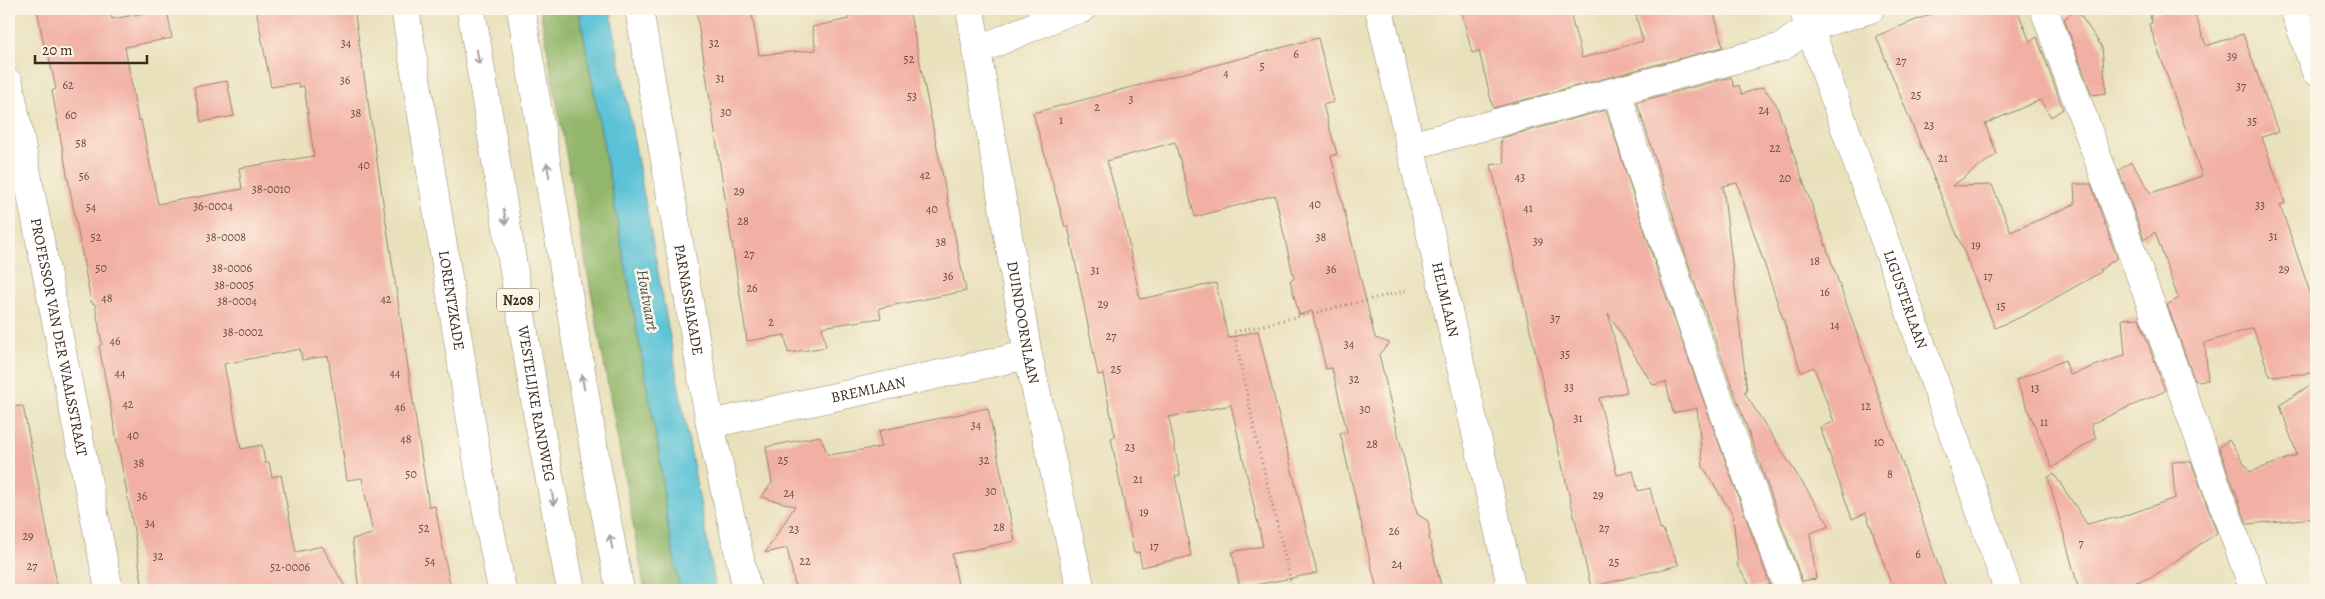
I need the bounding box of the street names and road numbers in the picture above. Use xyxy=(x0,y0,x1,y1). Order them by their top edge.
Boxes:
street label: PROFESSOR VAN DER WAALSSTRAAT xyxy=(26,216,93,459)
street label: PARNASSIAKADE xyxy=(669,243,708,357)
street label: LIGUSTERLAAN xyxy=(1879,247,1932,352)
street label: LORENTZKADE xyxy=(434,249,470,352)
street label: DUINDOORNLAAN xyxy=(1002,260,1044,386)
street label: HELMLAAN xyxy=(1427,260,1464,339)
road number: N208 xyxy=(497,288,539,312)
street label: WESTELIJKE RANDWEG xyxy=(513,323,560,483)
street label: BREMLAAN xyxy=(829,372,908,407)

